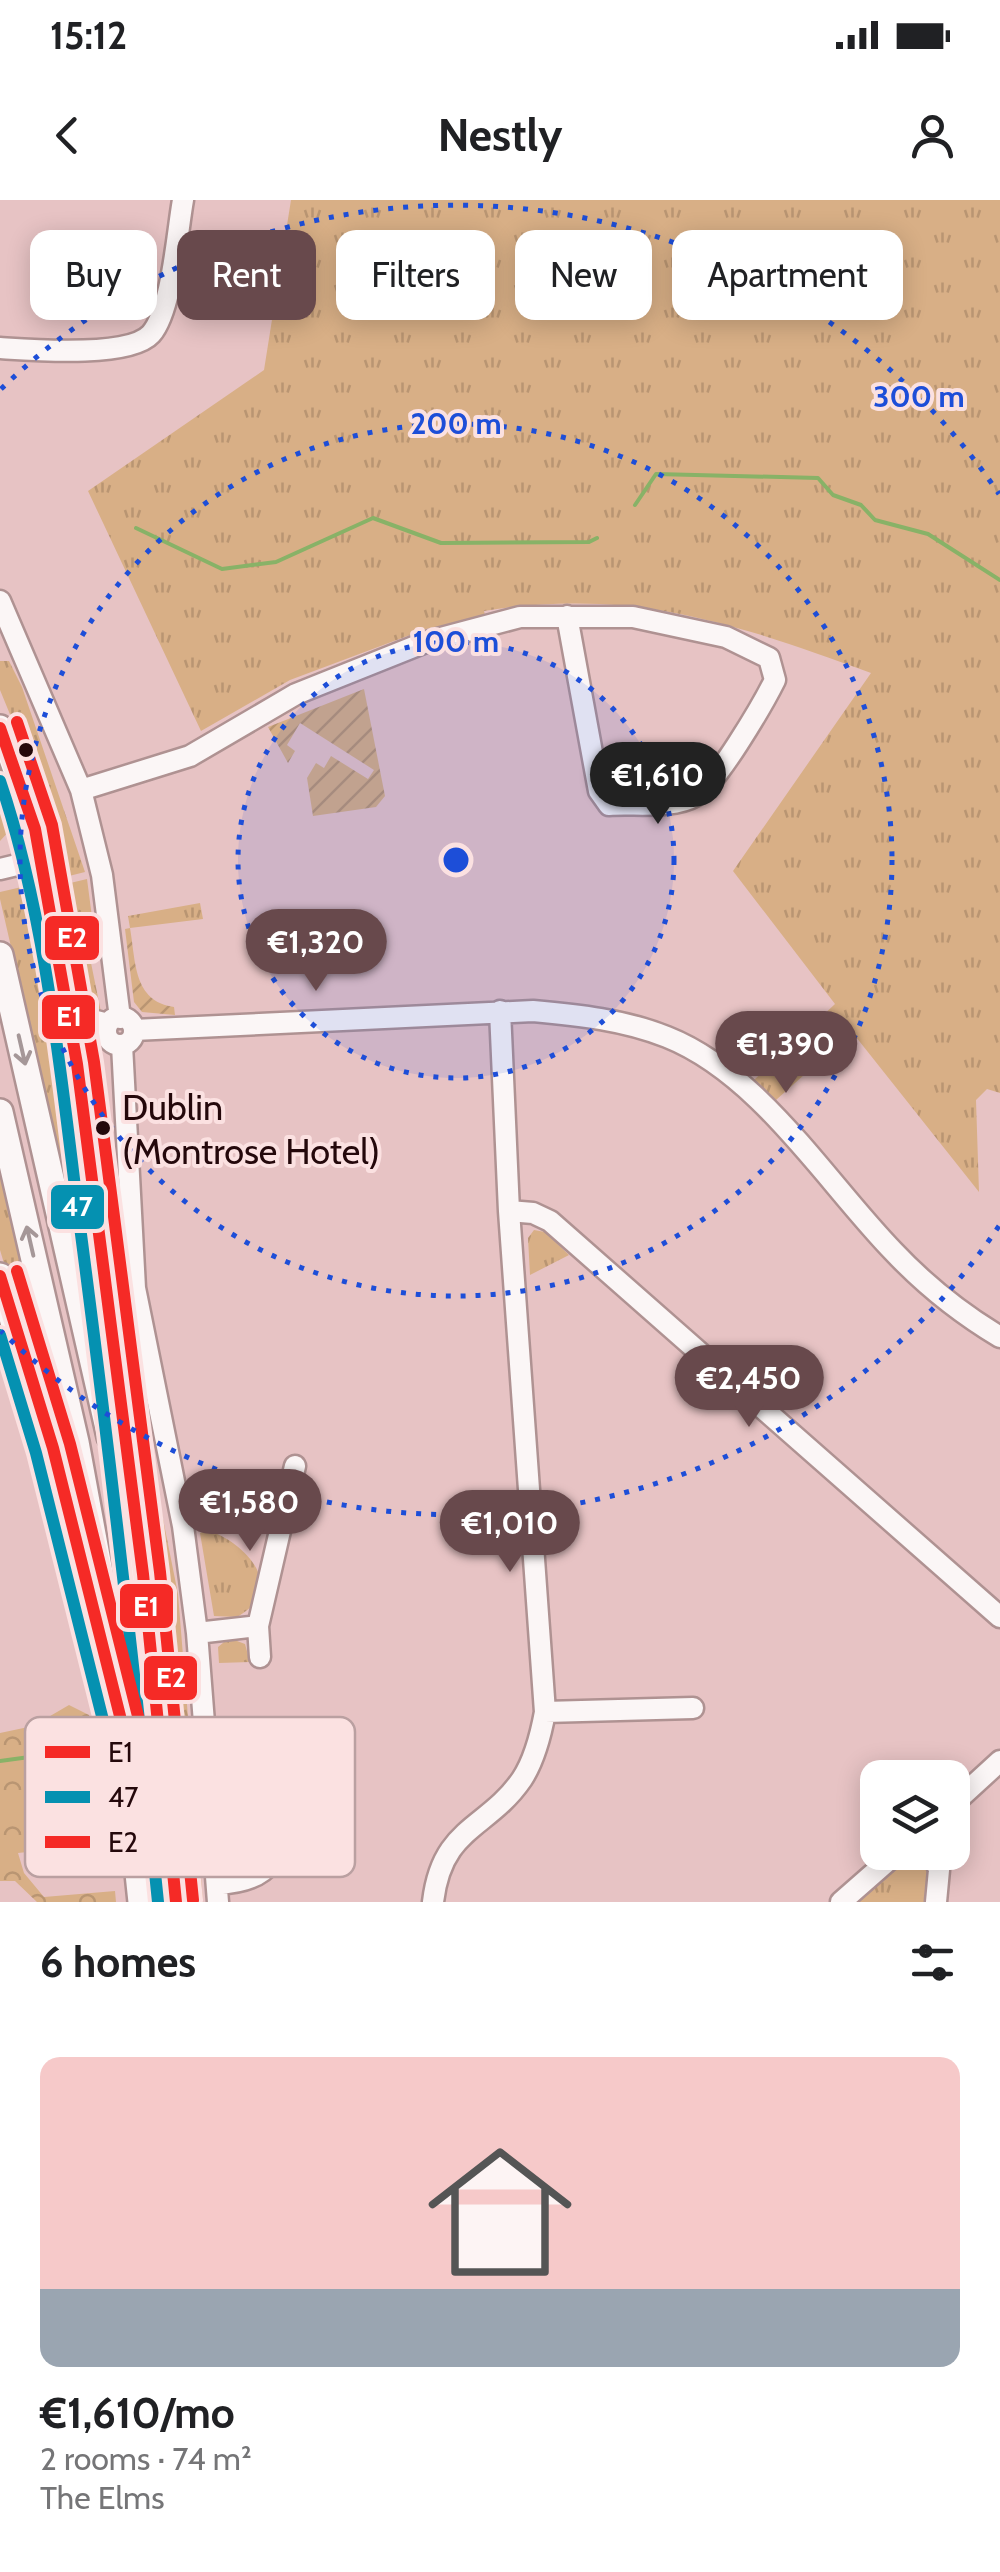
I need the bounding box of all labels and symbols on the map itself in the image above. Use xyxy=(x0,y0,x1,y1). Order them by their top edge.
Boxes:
text: 300 m xyxy=(873,378,965,415)
text: 200 m xyxy=(410,405,502,442)
text: 100 m xyxy=(413,623,499,660)
unlabelled marker xyxy=(16,740,36,760)
pin: €1,610 xyxy=(577,742,739,827)
centre of rings xyxy=(438,842,474,878)
pin: €1,320 xyxy=(235,909,397,994)
line badge: E2 xyxy=(43,914,101,962)
text: E2 xyxy=(57,920,87,954)
line badge: E1 xyxy=(40,993,97,1041)
text: E1 xyxy=(56,999,82,1033)
pin: €1,390 xyxy=(705,1011,867,1096)
one-way arrow xyxy=(14,1033,32,1065)
place label: Dublin (Montrose Hotel) xyxy=(122,1085,380,1173)
marker: Dublin (Montrose Hotel) xyxy=(93,1118,113,1138)
line badge: 47 xyxy=(49,1183,106,1231)
text: 47 xyxy=(61,1189,94,1223)
one-way arrow xyxy=(19,1226,38,1258)
pin: €2,450 xyxy=(668,1345,830,1430)
pin: €1,580 xyxy=(169,1469,331,1554)
pin: €1,010 xyxy=(429,1490,591,1575)
line badge: E1 xyxy=(118,1582,175,1630)
text: E1 xyxy=(133,1589,159,1623)
line badge: E2 xyxy=(142,1654,199,1702)
text: E2 xyxy=(156,1660,186,1694)
legend xyxy=(25,1717,355,1877)
text: E1 xyxy=(108,1735,133,1769)
text: 47 xyxy=(108,1780,138,1814)
text: E2 xyxy=(108,1825,138,1859)

